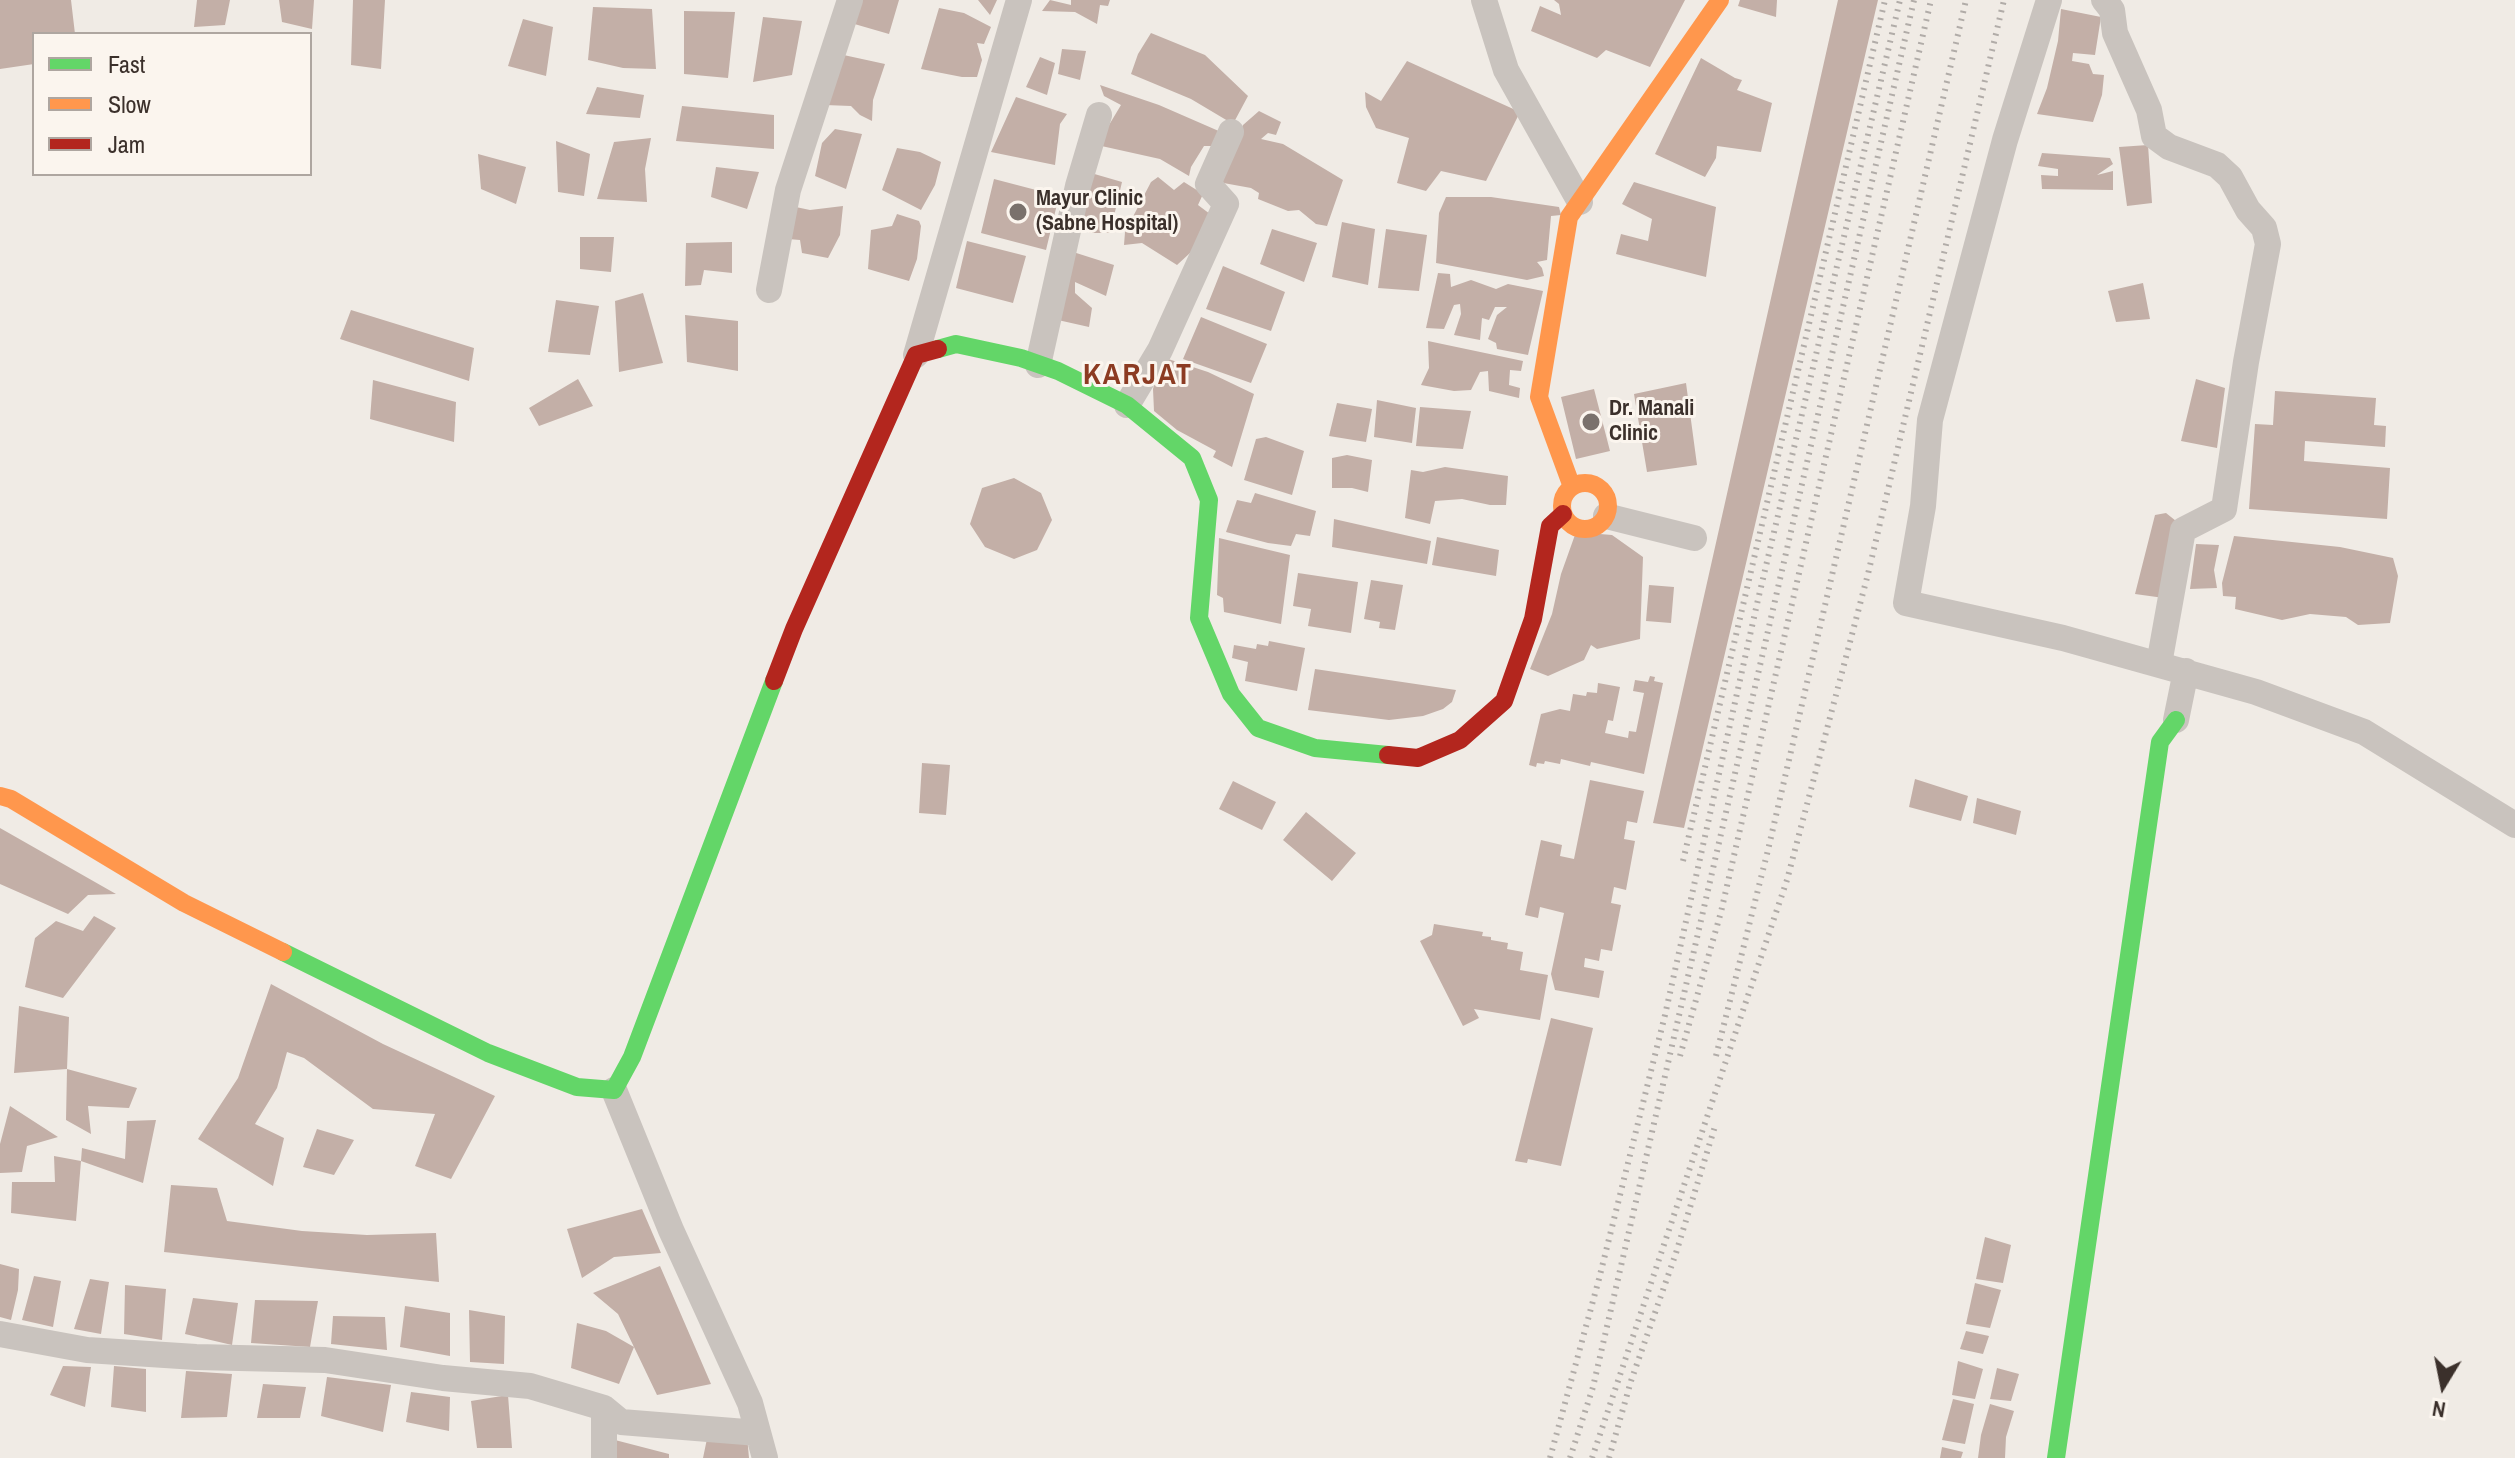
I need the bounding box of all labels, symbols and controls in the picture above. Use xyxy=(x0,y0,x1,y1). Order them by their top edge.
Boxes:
legend xyxy=(32,32,312,176)
text: Fast xyxy=(108,48,145,80)
text: Slow xyxy=(108,88,151,120)
text: Jam xyxy=(108,128,145,160)
place label: Mayur Clinic (Sabne Hospital) xyxy=(1036,186,1178,238)
marker: Mayur Clinic (Sabne Hospital) xyxy=(1007,201,1029,223)
district label: KARJAT xyxy=(1083,358,1193,394)
place label: Dr. Manali Clinic xyxy=(1609,396,1694,448)
marker: Dr. Manali Clinic xyxy=(1580,411,1602,433)
north arrow xyxy=(2403,1346,2483,1426)
text: N xyxy=(2430,1394,2448,1426)

